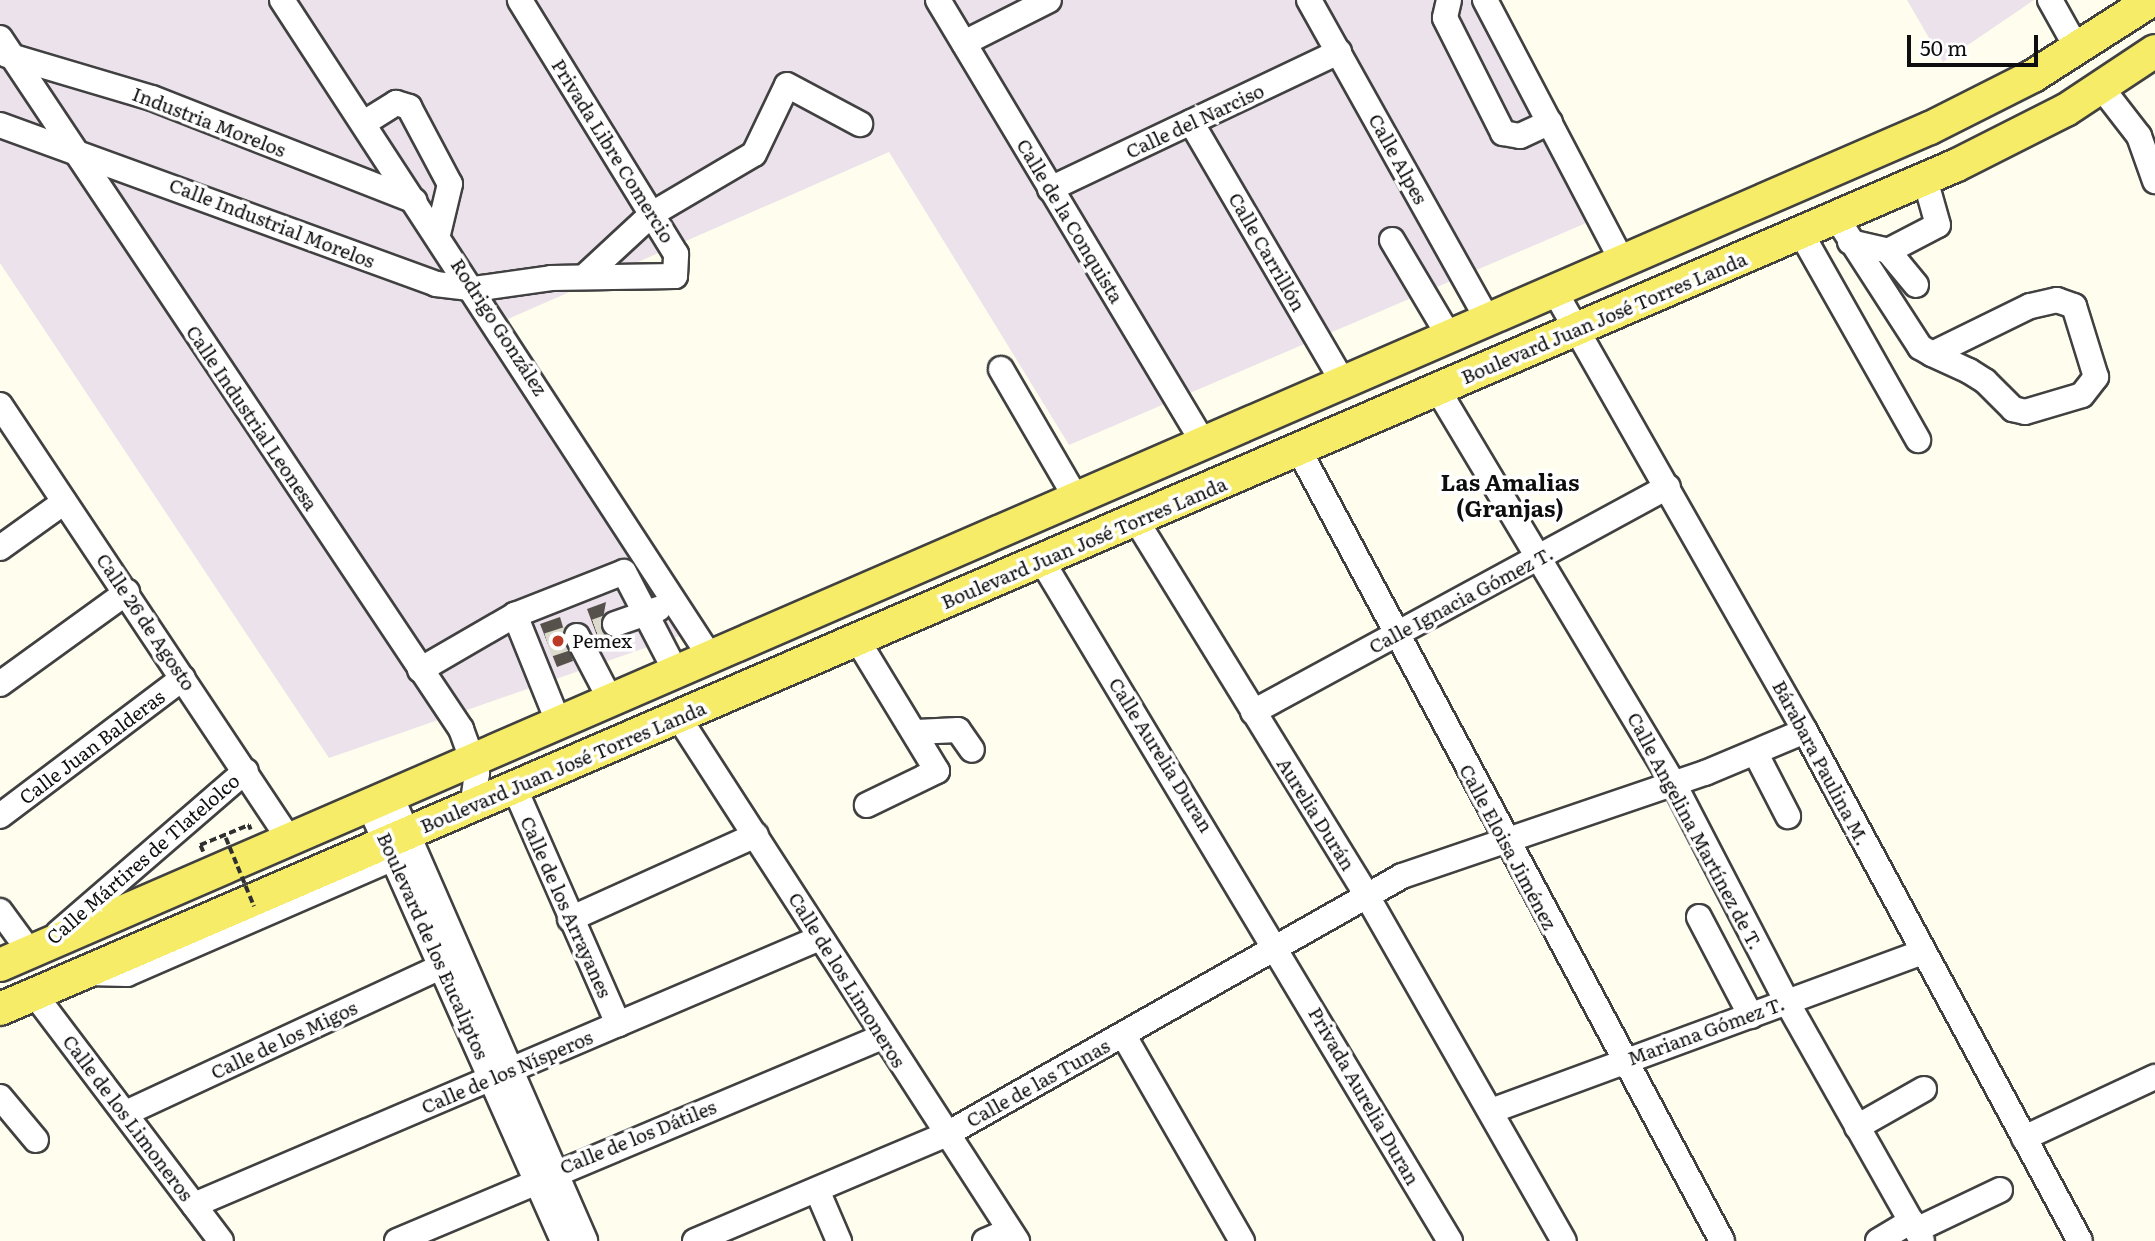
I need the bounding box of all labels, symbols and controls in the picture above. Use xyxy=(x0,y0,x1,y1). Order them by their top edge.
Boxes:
scale bar xyxy=(1910,21,2041,65)
text: 50 m xyxy=(1920,31,1967,62)
street label: Privada Libre Comercio xyxy=(547,55,679,247)
street label: Calle del Narciso xyxy=(1122,79,1268,163)
street label: Industria Morelos xyxy=(129,82,289,162)
street label: Calle Alpes xyxy=(1364,110,1432,208)
street label: Calle de la Conquista xyxy=(1012,135,1128,307)
street label: Calle Industrial Morelos xyxy=(166,173,378,273)
street label: Calle Carrillón xyxy=(1224,189,1310,315)
street label: Boulevard Juan José Torres Landa xyxy=(1458,247,1750,389)
street label: Rodrigo González xyxy=(446,254,552,400)
street label: Calle Industrial Leonesa xyxy=(182,321,322,515)
district label: Las Amalias (Granjas) xyxy=(1441,467,1579,521)
street label: Boulevard Juan José Torres Landa xyxy=(938,472,1230,614)
street label: Calle Ignacia Gómez T. xyxy=(1365,542,1557,658)
street label: Calle 26 de Agosto xyxy=(92,549,200,695)
place label: Pemex xyxy=(572,630,632,652)
marker: Pemex xyxy=(550,633,566,649)
street label: Calle Aurelia Duran xyxy=(1104,673,1218,837)
street label: Bárabara Paulina M. xyxy=(1768,677,1874,849)
street label: Calle Juan Balderas xyxy=(15,685,169,809)
street label: Boulevard Juan José Torres Landa xyxy=(417,696,709,838)
street label: Calle Angelina Martínez de T. xyxy=(1623,709,1767,953)
street label: Aurelia Durán xyxy=(1272,753,1360,875)
street label: Calle Eloisa Jiménez xyxy=(1455,760,1561,934)
street label: Calle Mártires de Tlatelolco xyxy=(42,769,244,949)
street label: Calle de los Arrayanes xyxy=(516,813,616,1001)
street label: Boulevard de los Eucaliptos xyxy=(373,829,493,1063)
street label: Calle de los Limoneros xyxy=(784,888,910,1072)
street label: Mariana Gómez T. xyxy=(1624,992,1788,1070)
street label: Calle de los Migos xyxy=(207,996,361,1084)
street label: Privada Aurelia Duran xyxy=(1304,1003,1424,1189)
street label: Calle de los Nísperos xyxy=(418,1026,596,1118)
street label: Calle de los Limoneros xyxy=(58,1030,198,1206)
street label: Calle de las Tunas xyxy=(962,1034,1114,1132)
street label: Calle de los Dátiles xyxy=(556,1095,720,1179)

